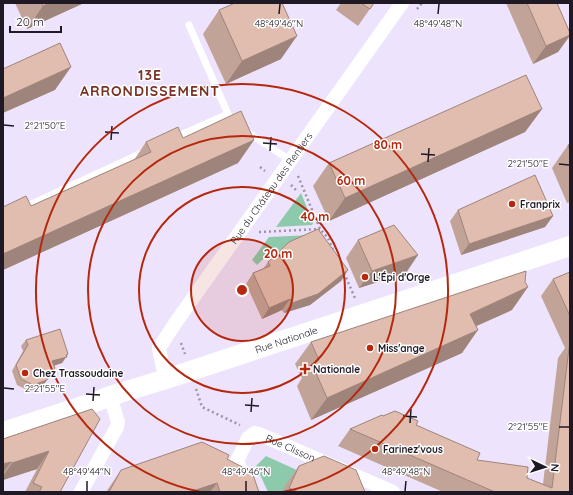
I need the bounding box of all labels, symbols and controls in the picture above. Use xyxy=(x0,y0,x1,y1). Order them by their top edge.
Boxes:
scale bar xyxy=(10,8,61,34)
text: 20 m xyxy=(16,14,44,29)
text: 48°49'46"N xyxy=(255,17,303,30)
text: 48°49'48"N xyxy=(414,17,462,30)
district label: 13E ARRONDISSEMENT xyxy=(80,66,220,100)
text: 2°21'50"E xyxy=(25,119,66,132)
street label: Rue du Château des Rentiers xyxy=(227,129,315,247)
text: 80 m xyxy=(374,137,402,152)
text: 2°21'50"E xyxy=(508,157,549,170)
text: 60 m xyxy=(337,173,365,188)
place label: Franprix xyxy=(520,198,560,211)
marker: Franprix xyxy=(507,199,517,209)
text: 40 m xyxy=(301,209,329,224)
text: 20 m xyxy=(264,246,292,261)
place label: L'Épi d'Orge xyxy=(373,271,430,284)
marker: L'Épi d'Orge xyxy=(360,272,370,282)
centre of rings xyxy=(235,283,249,297)
street label: Rue Nationale xyxy=(253,323,320,356)
place label: Miss'ange xyxy=(378,342,425,355)
marker: Miss'ange xyxy=(365,343,375,353)
place label: Nationale xyxy=(313,363,360,376)
marker: Nationale xyxy=(300,364,310,374)
place label: Chez Trassoudaine xyxy=(33,367,123,380)
marker: Chez Trassoudaine xyxy=(20,368,30,378)
text: 2°21'55"E xyxy=(25,382,66,395)
text: 2°21'55"E xyxy=(508,420,549,433)
street label: Rue Clisson xyxy=(264,431,317,464)
place label: Farinez'vous xyxy=(383,443,443,456)
marker: Farinez'vous xyxy=(370,444,380,454)
north arrow xyxy=(525,447,565,487)
text: N xyxy=(548,463,562,472)
text: 48°49'44"N xyxy=(63,465,111,478)
text: 48°49'46"N xyxy=(222,465,270,478)
text: 48°49'48"N xyxy=(382,465,430,478)

